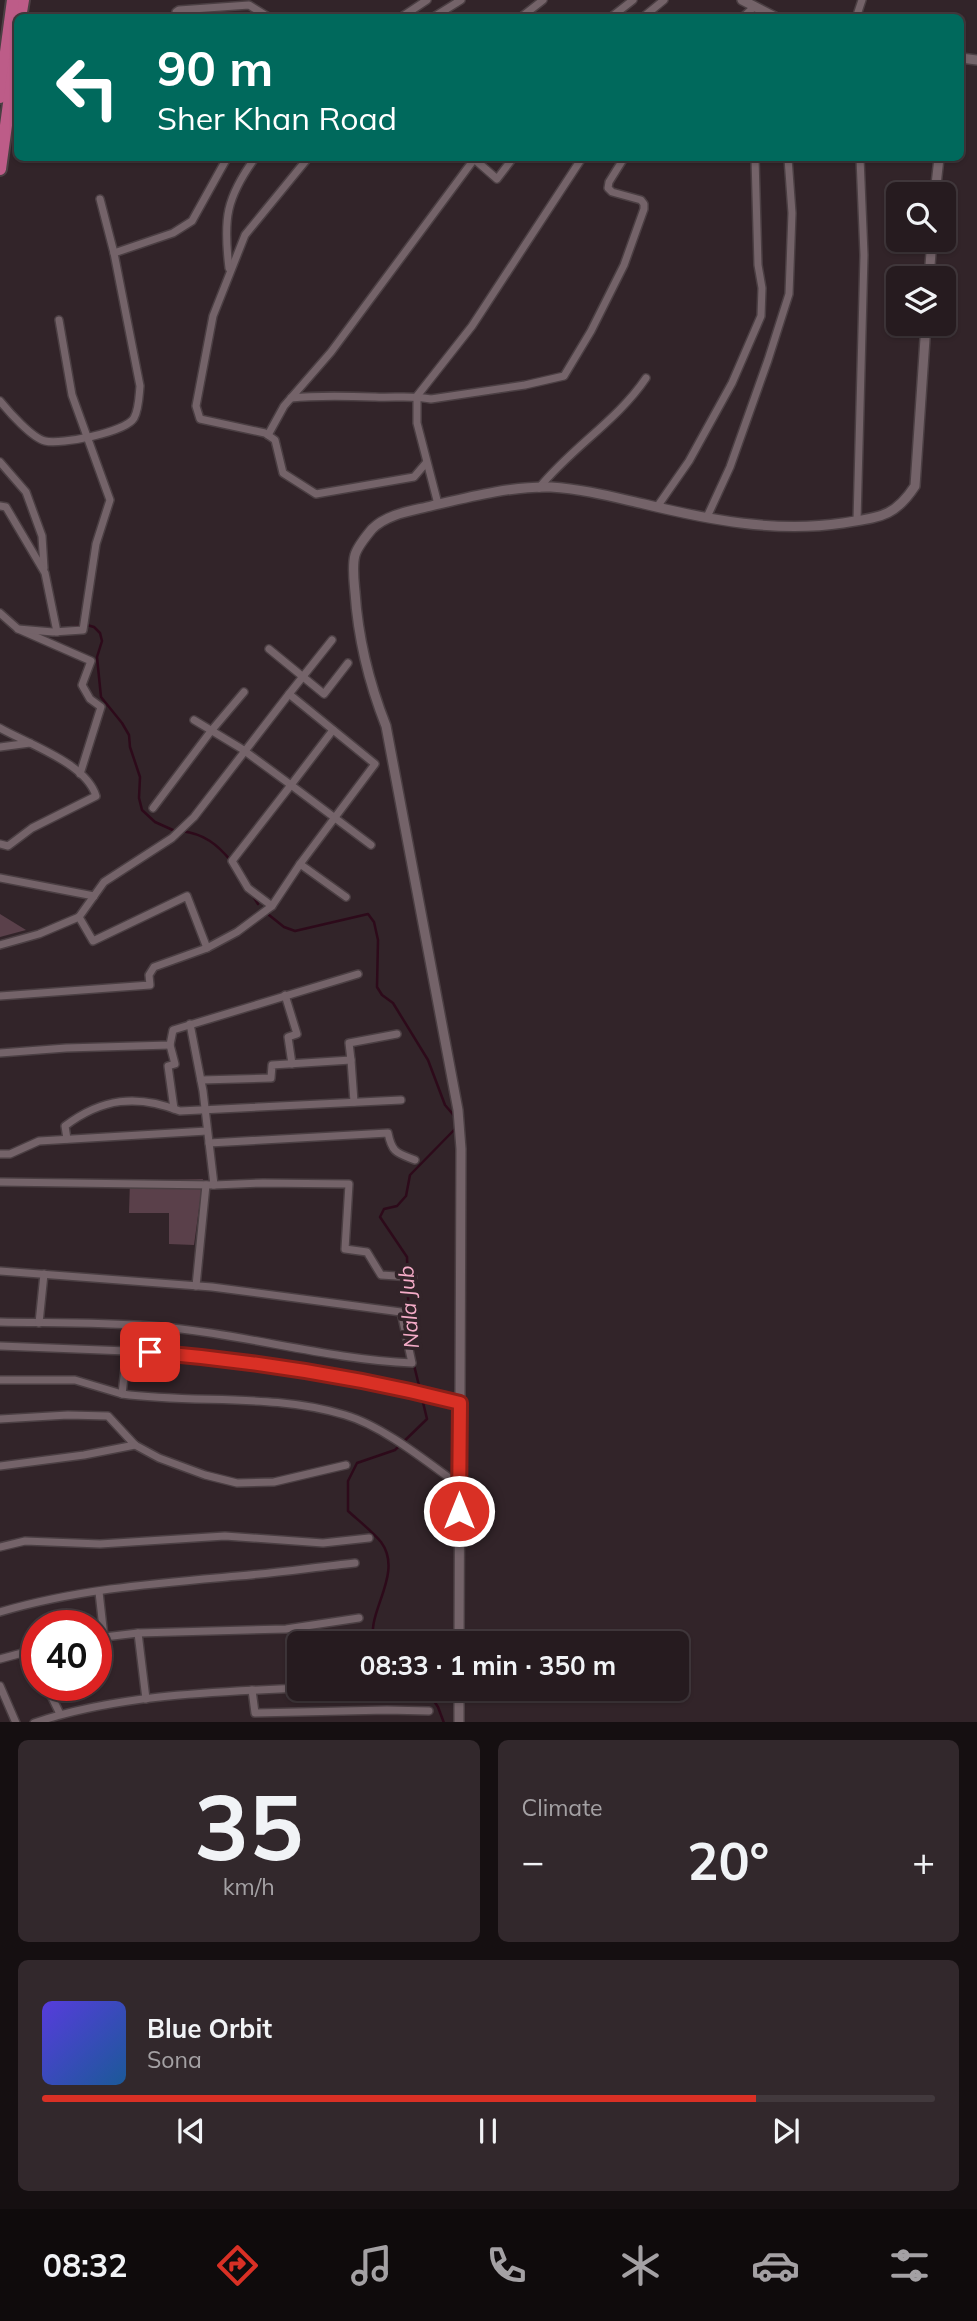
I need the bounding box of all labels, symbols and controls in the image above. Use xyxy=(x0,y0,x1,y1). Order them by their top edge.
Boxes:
text: 90 m xyxy=(157,37,273,98)
icon: left xyxy=(42,42,133,133)
text: Sher Khan Road xyxy=(157,98,397,138)
map controls xyxy=(886,182,956,336)
button: search xyxy=(886,182,956,252)
button: layers xyxy=(886,266,956,336)
water label: Nala Jub xyxy=(392,1265,424,1349)
pin xyxy=(120,1322,180,1382)
icon: arrive xyxy=(131,1333,169,1371)
position arrow xyxy=(422,1474,496,1548)
speed limit sign: 40 xyxy=(21,1610,112,1701)
text: 08:33 · 1 min · 350 m xyxy=(360,1649,616,1682)
text: 35 xyxy=(194,1769,303,1883)
text: Climate xyxy=(522,1793,603,1822)
text: 20° xyxy=(687,1828,769,1893)
text: − xyxy=(522,1837,544,1885)
text: + xyxy=(912,1837,935,1885)
text: km/h xyxy=(223,1872,275,1901)
text: Blue Orbit xyxy=(147,2012,272,2045)
text: Sona xyxy=(147,2045,202,2074)
icon: previous xyxy=(172,2112,210,2150)
icon: pause xyxy=(469,2112,507,2150)
icon: next xyxy=(767,2112,805,2150)
icon: directions xyxy=(213,2241,262,2290)
icon: music xyxy=(347,2241,396,2290)
icon: phone xyxy=(482,2241,531,2290)
icon: climate xyxy=(616,2241,665,2290)
icon: car xyxy=(751,2241,800,2290)
icon: filters xyxy=(885,2241,934,2290)
text: 08:32 xyxy=(43,2245,127,2285)

